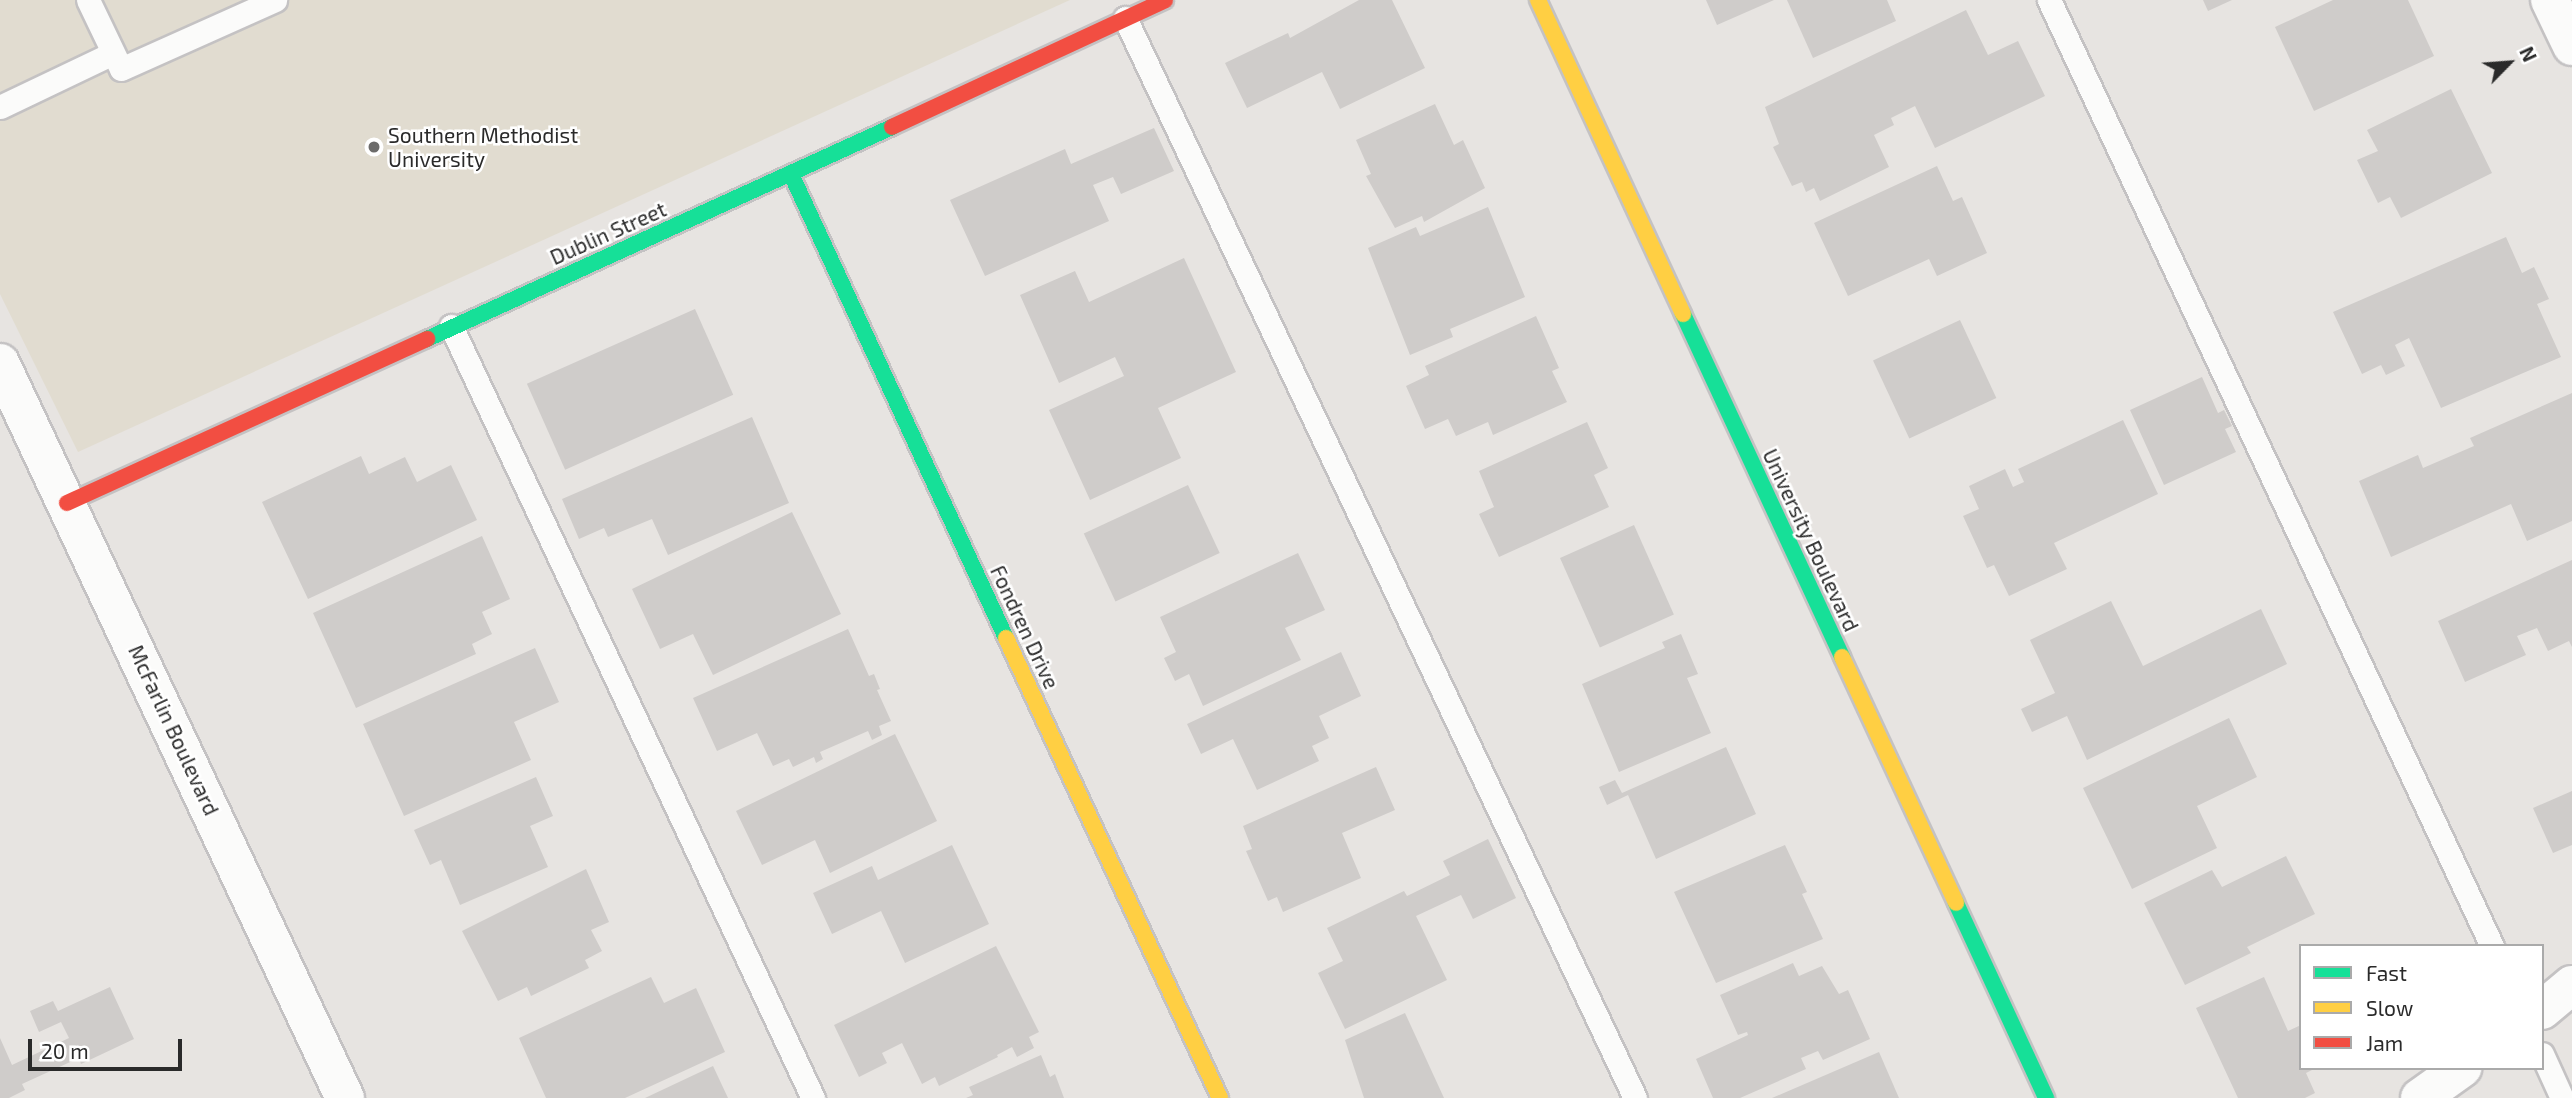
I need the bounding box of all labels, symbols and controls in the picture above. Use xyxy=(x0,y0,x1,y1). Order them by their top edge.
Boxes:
north arrow xyxy=(2474,28,2544,98)
text: N xyxy=(2515,43,2542,65)
place label: Southern Methodist University xyxy=(388,122,578,172)
marker: Southern Methodist University xyxy=(366,139,382,155)
street label: Dublin Street xyxy=(546,196,670,270)
street label: University Boulevard xyxy=(1758,445,1864,635)
street label: Fondren Drive xyxy=(985,561,1065,693)
street label: McFarlin Boulevard xyxy=(123,641,225,819)
legend xyxy=(2299,944,2544,1070)
text: Fast xyxy=(2366,960,2407,985)
text: Slow xyxy=(2366,995,2413,1020)
scale bar xyxy=(32,1024,186,1068)
text: Jam xyxy=(2366,1030,2403,1055)
text: 20 m xyxy=(41,1038,89,1063)

